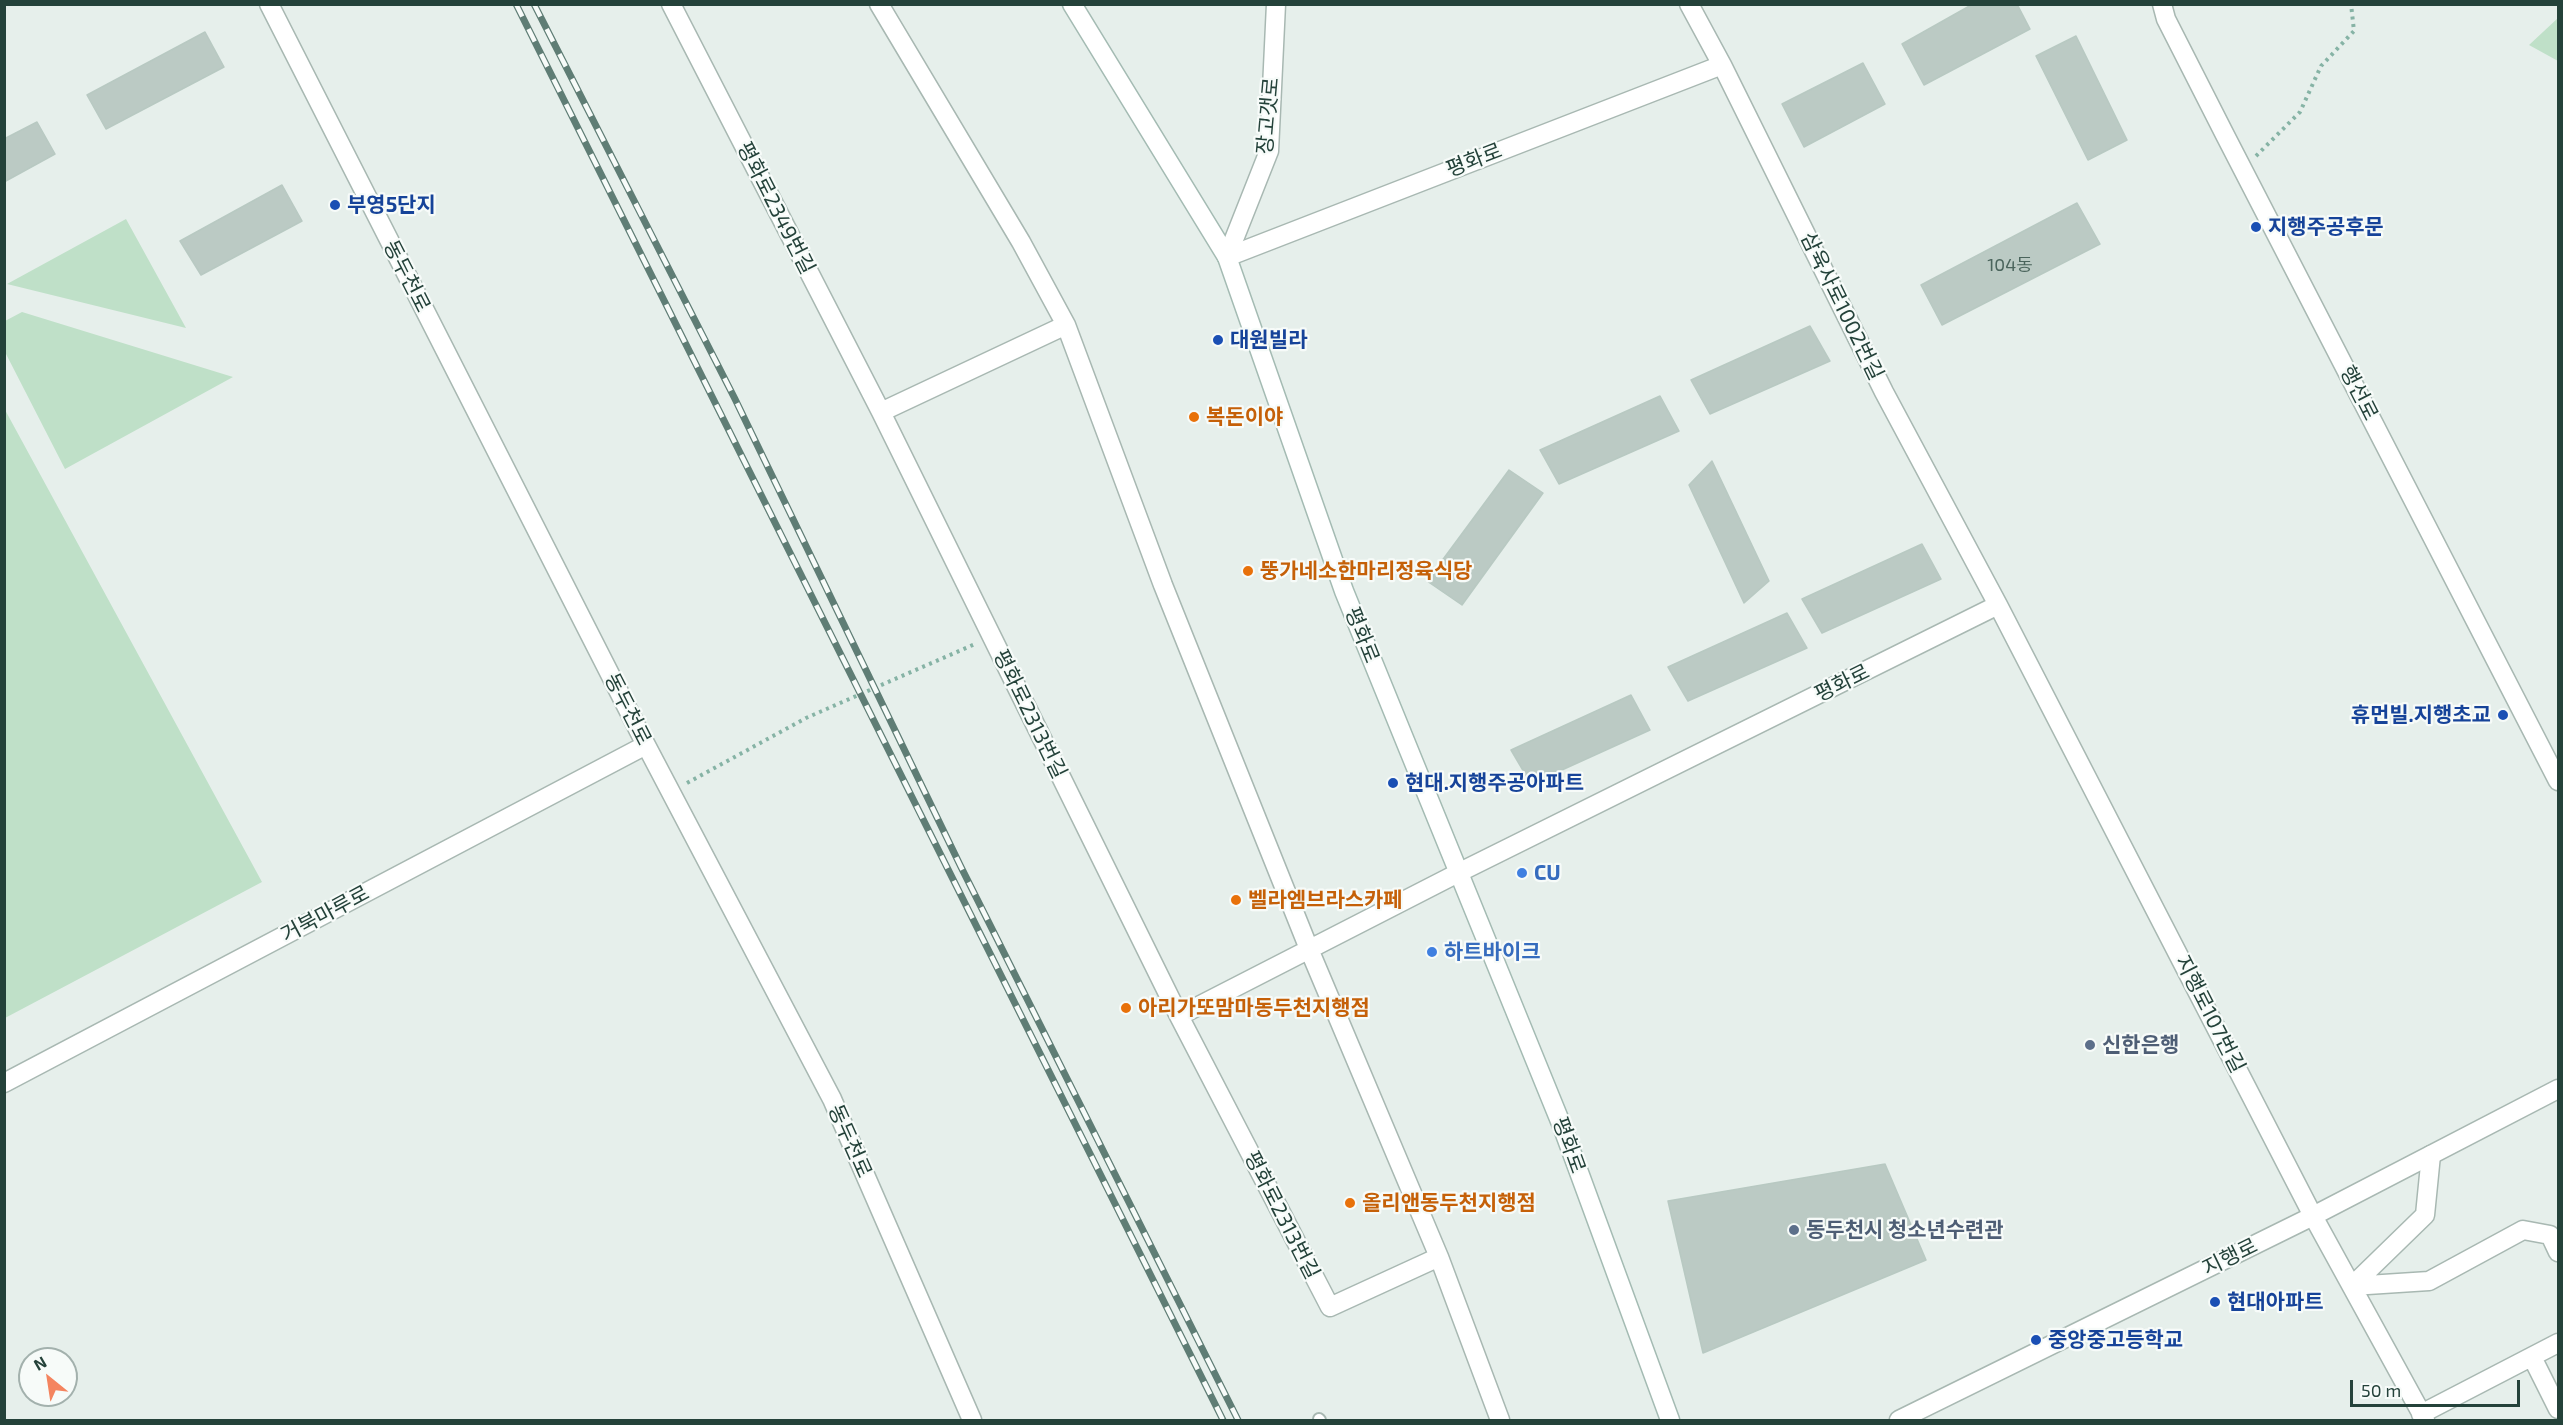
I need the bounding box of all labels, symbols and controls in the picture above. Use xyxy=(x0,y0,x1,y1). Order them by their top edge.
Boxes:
street label: 장고갯로 xyxy=(1252,76,1284,156)
street label: 평화로2349번길 xyxy=(732,138,820,278)
street label: 평화로 xyxy=(1442,138,1506,182)
place label: 부영5단지 xyxy=(347,192,436,218)
marker: 부영5단지 xyxy=(328,198,342,212)
place label: 지행주공후문 xyxy=(2268,214,2384,240)
marker: 지행주공후문 xyxy=(2249,220,2263,234)
street label: 삼육사로1002번길 xyxy=(1795,228,1889,384)
street label: 동두천로 xyxy=(378,236,436,316)
house number: 104동 xyxy=(1987,254,2033,276)
place label: 대원빌라 xyxy=(1230,327,1307,353)
marker: 대원빌라 xyxy=(1211,333,1225,347)
street label: 행선로 xyxy=(2335,361,2383,425)
place label: 복돈이야 xyxy=(1206,404,1283,430)
marker: 복돈이야 xyxy=(1187,410,1201,424)
place label: 뚱가네소한마리정육식당 xyxy=(1260,558,1473,584)
marker: 뚱가네소한마리정육식당 xyxy=(1241,564,1255,578)
street label: 평화로 xyxy=(1339,603,1385,667)
street label: 평화로2313번길 xyxy=(988,646,1072,782)
street label: 평화로 xyxy=(1810,659,1874,707)
street label: 동두천로 xyxy=(599,669,657,749)
place label: 휴먼빌.지행초교 xyxy=(2351,702,2491,728)
marker: 휴먼빌.지행초교 xyxy=(2496,708,2510,722)
place label: 현대.지행주공아파트 xyxy=(1405,770,1584,796)
marker: 현대.지행주공아파트 xyxy=(1386,776,1400,790)
place label: CU xyxy=(1534,860,1561,886)
marker: CU xyxy=(1515,866,1529,880)
street label: 거북마루로 xyxy=(276,880,374,948)
place label: 벨라엠브라스카페 xyxy=(1248,887,1403,913)
marker: 벨라엠브라스카페 xyxy=(1229,893,1243,907)
place label: 하트바이크 xyxy=(1444,939,1541,965)
marker: 하트바이크 xyxy=(1425,945,1439,959)
street label: 지행로107번길 xyxy=(2170,951,2250,1077)
place label: 아리가또맘마동두천지행점 xyxy=(1138,995,1370,1021)
marker: 아리가또맘마동두천지행점 xyxy=(1119,1001,1133,1015)
place label: 신한은행 xyxy=(2102,1032,2179,1058)
marker: 신한은행 xyxy=(2083,1038,2097,1052)
street label: 동두천로 xyxy=(823,1101,877,1181)
street label: 평화로 xyxy=(1547,1113,1591,1177)
street label: 평화로2313번길 xyxy=(1239,1147,1325,1283)
place label: 올리앤동두천지행점 xyxy=(1362,1190,1536,1216)
marker: 올리앤동두천지행점 xyxy=(1343,1196,1357,1210)
place label: 동두천시 청소년수련관 xyxy=(1806,1217,2004,1243)
marker: 동두천시 청소년수련관 xyxy=(1787,1223,1801,1237)
street label: 지행로 xyxy=(2198,1233,2262,1281)
place label: 현대아파트 xyxy=(2227,1289,2324,1315)
marker: 현대아파트 xyxy=(2208,1295,2222,1309)
place label: 중앙중고등학교 xyxy=(2048,1327,2183,1353)
marker: 중앙중고등학교 xyxy=(2029,1333,2043,1347)
north arrow xyxy=(18,1347,78,1407)
text: N xyxy=(30,1352,50,1374)
scale bar xyxy=(2353,1368,2522,1406)
text: 50 m xyxy=(2361,1379,2401,1401)

